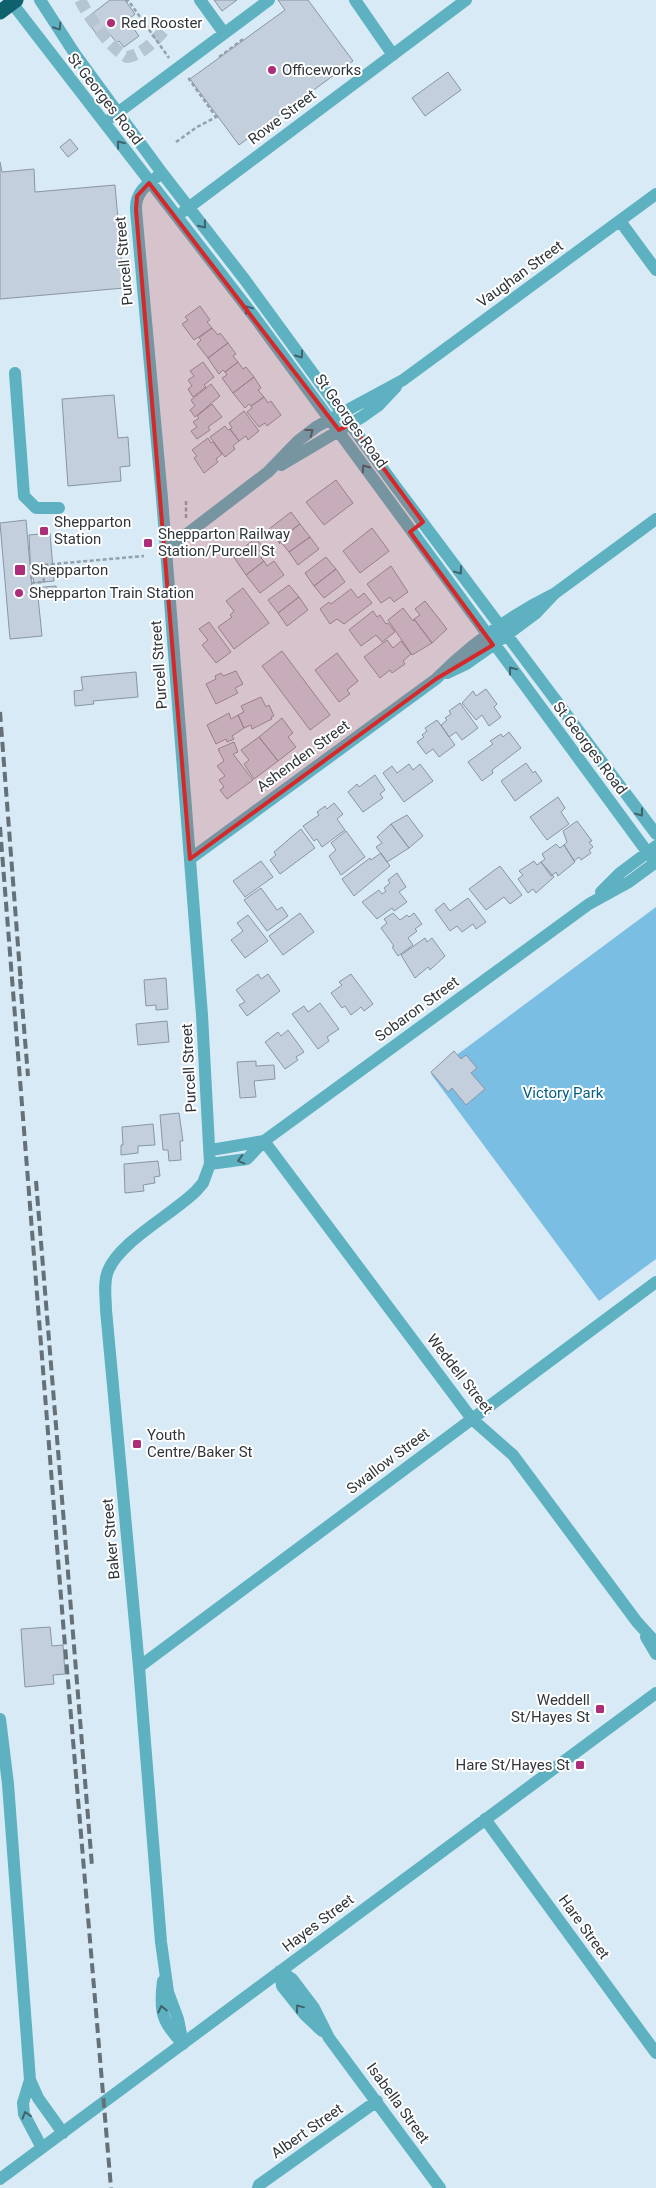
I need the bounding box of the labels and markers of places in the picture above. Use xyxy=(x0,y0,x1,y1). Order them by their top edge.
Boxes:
place label: Red Rooster xyxy=(121,14,202,32)
marker: Red Rooster xyxy=(105,17,117,29)
place label: Officeworks xyxy=(282,61,361,79)
marker: Officeworks xyxy=(266,64,278,76)
place label: Shepparton Station xyxy=(54,513,131,548)
marker: Shepparton Station xyxy=(38,525,50,537)
place label: Shepparton Railway Station/Purcell St xyxy=(158,525,290,560)
marker: Shepparton Railway Station/Purcell St xyxy=(142,537,154,549)
place label: Shepparton xyxy=(31,561,108,579)
marker: Shepparton xyxy=(13,563,27,577)
place label: Shepparton Train Station xyxy=(29,584,194,602)
marker: Shepparton Train Station xyxy=(13,587,25,599)
place label: Youth Centre/Baker St xyxy=(147,1426,253,1461)
marker: Youth Centre/Baker St xyxy=(131,1438,143,1450)
place label: Weddell St/Hayes St xyxy=(511,1691,590,1726)
marker: Weddell St/Hayes St xyxy=(594,1703,606,1715)
place label: Hare St/Hayes St xyxy=(456,1756,570,1774)
marker: Hare St/Hayes St xyxy=(574,1759,586,1771)

